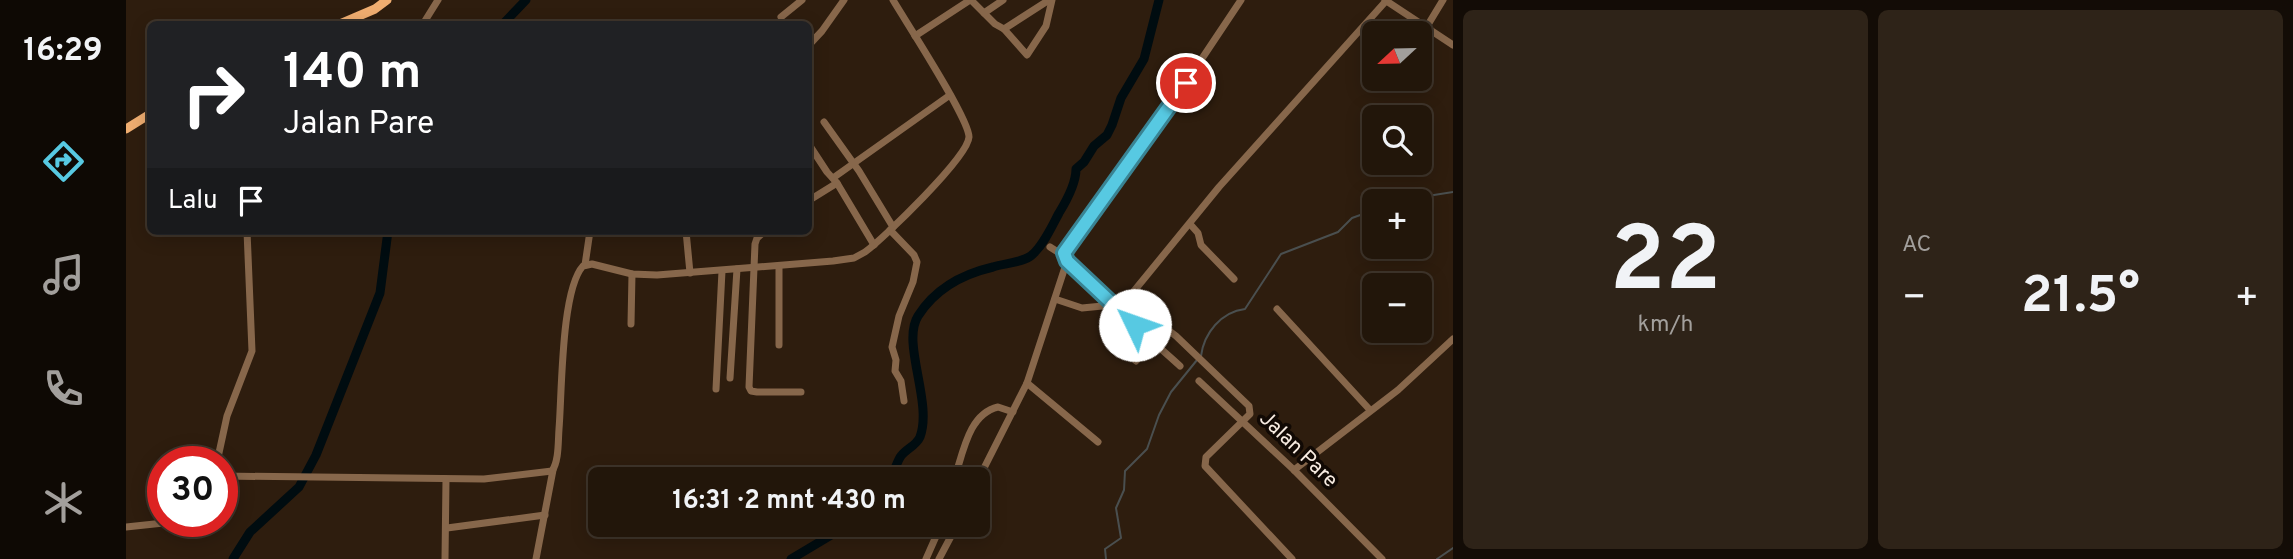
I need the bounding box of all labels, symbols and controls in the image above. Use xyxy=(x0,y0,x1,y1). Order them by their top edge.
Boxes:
north arrow xyxy=(1362,21,1432,91)
map controls xyxy=(1362,21,1432,343)
text: 16:29 xyxy=(23,32,103,72)
text: 140 m xyxy=(283,44,422,106)
icon: right xyxy=(168,49,259,140)
pin xyxy=(1156,53,1216,113)
icon: arrive xyxy=(1167,64,1205,102)
text: Jalan Pare xyxy=(283,105,434,145)
button: search xyxy=(1362,105,1432,175)
icon: directions xyxy=(39,137,88,186)
icon: arrive xyxy=(232,182,270,220)
text: Lalu xyxy=(168,185,218,218)
button: + xyxy=(1362,189,1432,259)
text: 22 xyxy=(1610,208,1721,323)
text: AC xyxy=(1902,231,1931,260)
icon: music xyxy=(39,250,88,299)
text: 21.5° xyxy=(2021,265,2140,331)
button: − xyxy=(1362,273,1432,343)
text: − xyxy=(1902,275,1927,324)
text: + xyxy=(2234,275,2259,324)
position arrow xyxy=(1098,288,1172,362)
text: km/h xyxy=(1638,311,1693,340)
icon: phone xyxy=(39,364,88,413)
street label: Jalan Pare xyxy=(1253,406,1343,494)
speed limit sign: 30 xyxy=(147,446,238,537)
icon: climate xyxy=(39,478,88,527)
text: 16:31 · 2 mnt · 430 m xyxy=(672,485,906,518)

